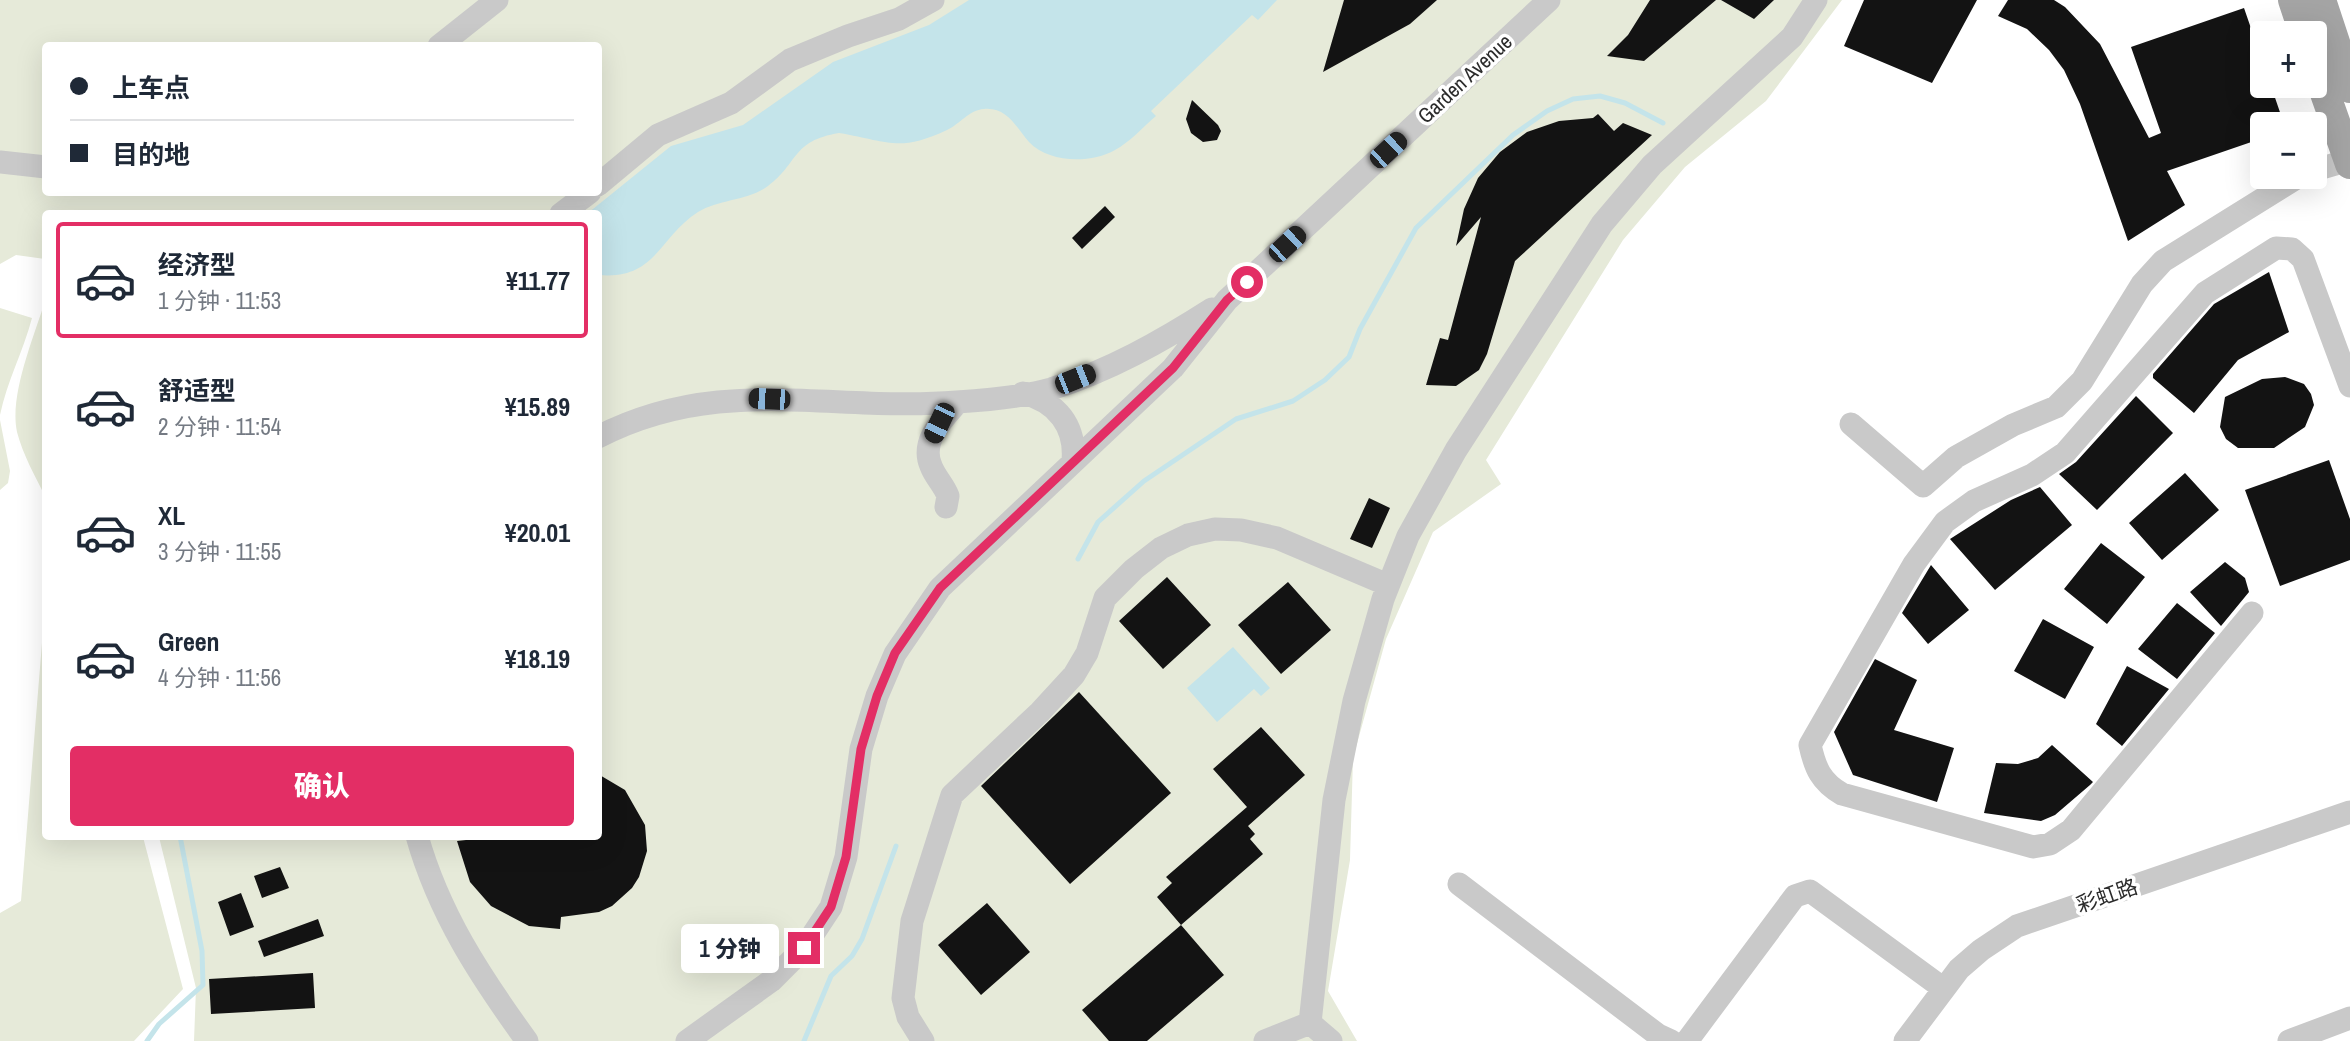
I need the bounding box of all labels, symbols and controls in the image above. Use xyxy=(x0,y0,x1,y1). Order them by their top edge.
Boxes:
map controls xyxy=(2250,21,2327,189)
button: + xyxy=(2250,21,2327,98)
street label: Garden Avenue xyxy=(1411,27,1518,130)
text: 上车点 xyxy=(112,70,190,105)
button: − xyxy=(2250,112,2327,189)
car xyxy=(1366,128,1411,172)
text: 目的地 xyxy=(112,137,190,172)
car xyxy=(1265,222,1310,266)
text: 经济型 xyxy=(158,247,236,282)
icon: car xyxy=(74,249,137,312)
text: ¥11.77 xyxy=(506,263,570,298)
route start xyxy=(1231,266,1263,298)
text: 1 分钟 · 11:53 xyxy=(158,285,281,316)
car xyxy=(1052,361,1099,397)
text: 舒适型 xyxy=(158,373,236,408)
icon: car xyxy=(74,375,137,438)
car xyxy=(748,388,791,410)
text: ¥15.89 xyxy=(505,389,570,424)
car xyxy=(921,400,958,446)
text: 2 分钟 · 11:54 xyxy=(158,411,281,442)
text: XL xyxy=(158,498,185,533)
icon: car xyxy=(74,501,137,564)
text: ¥20.01 xyxy=(505,515,570,550)
text: 3 分钟 · 11:55 xyxy=(158,536,281,567)
text: Green xyxy=(158,624,220,659)
icon: car xyxy=(74,627,137,690)
text: ¥18.19 xyxy=(505,641,570,676)
text: 4 分钟 · 11:56 xyxy=(158,662,281,693)
button: 确认 xyxy=(70,746,574,826)
street label: 彩虹路 xyxy=(2072,872,2141,919)
callout: 1 分钟 xyxy=(682,923,780,972)
route end xyxy=(788,932,820,964)
text: 1 分钟 xyxy=(699,933,761,964)

